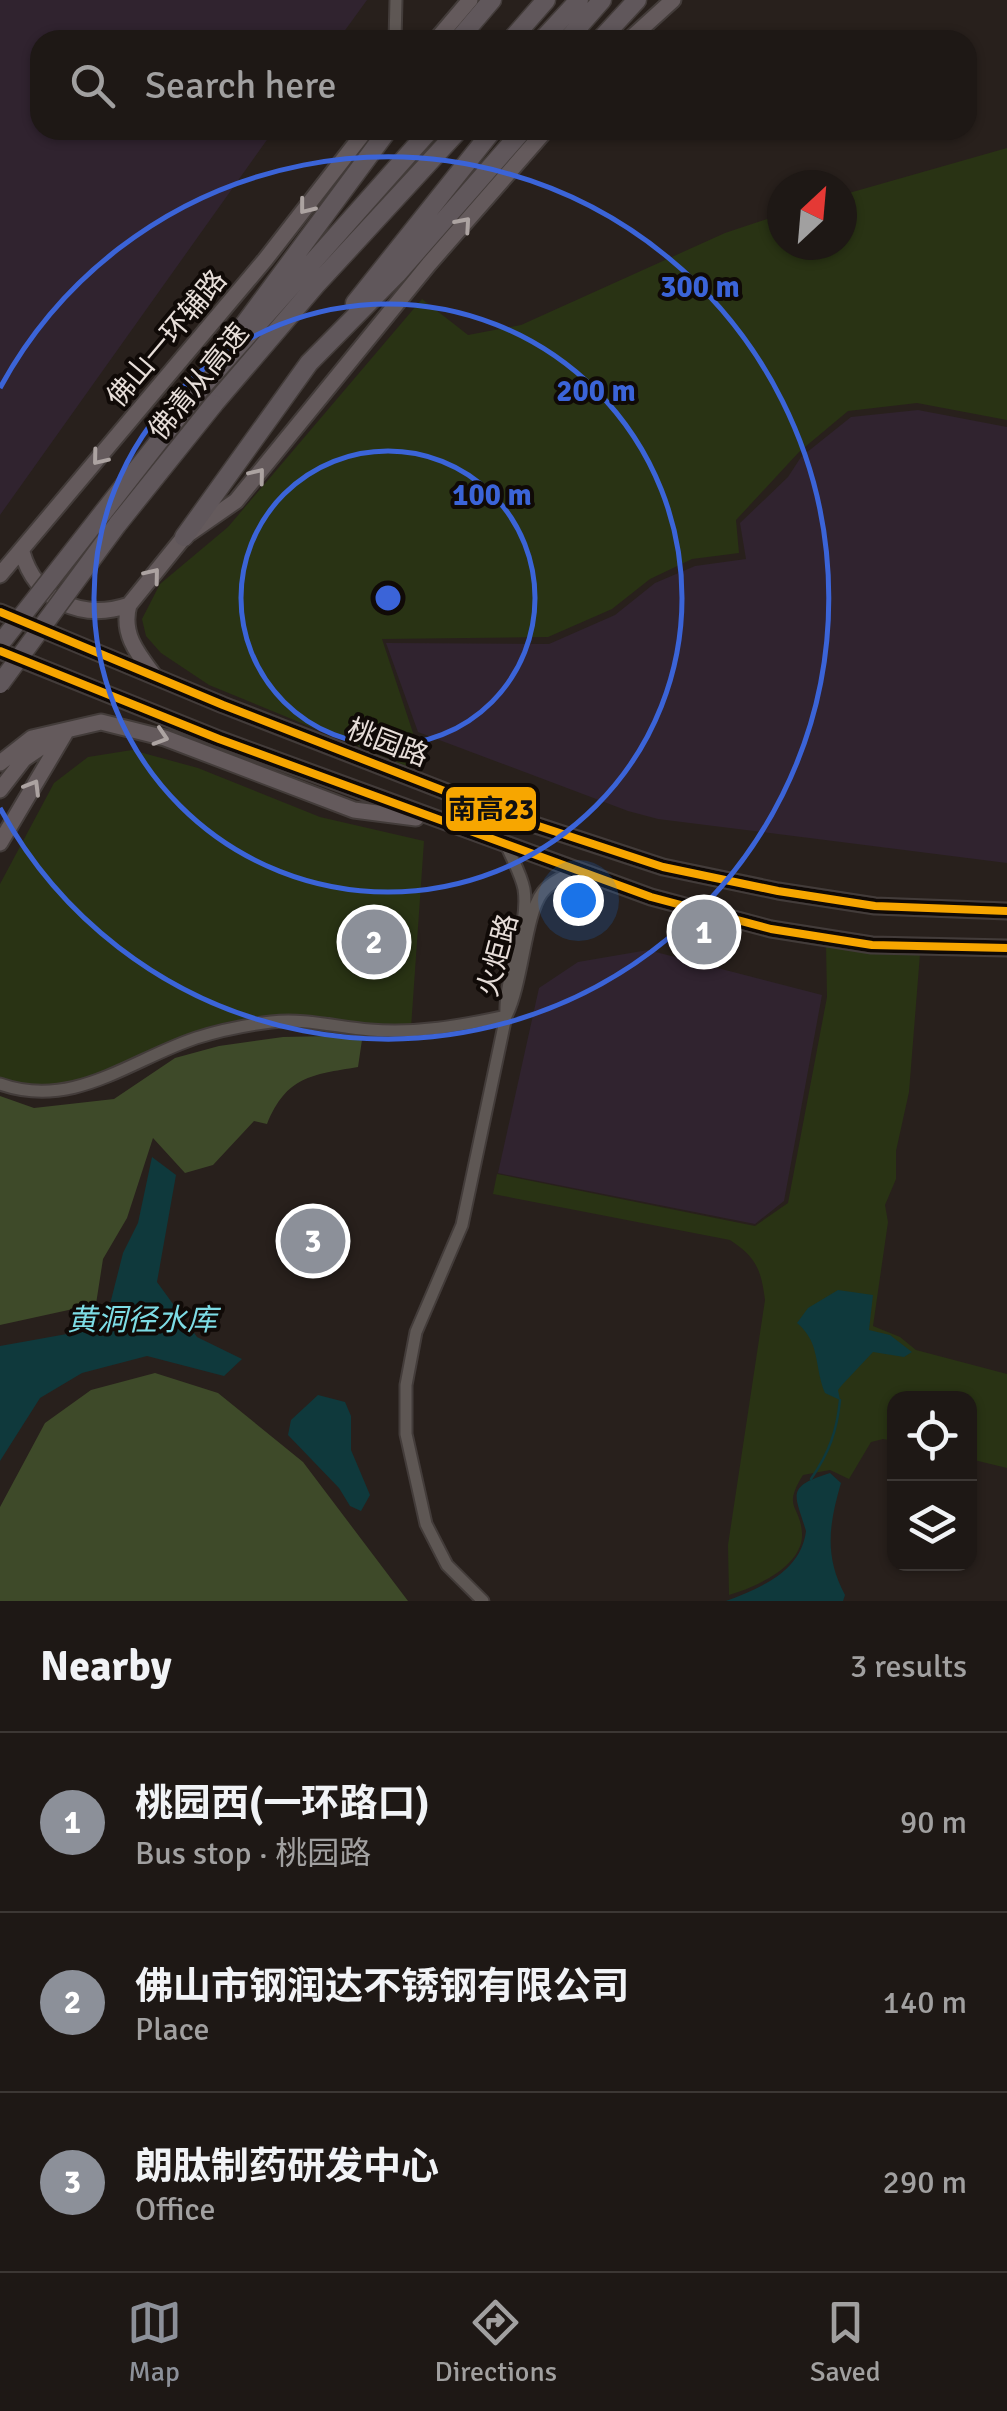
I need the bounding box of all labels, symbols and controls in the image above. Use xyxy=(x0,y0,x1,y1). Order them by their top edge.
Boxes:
search box xyxy=(30,30,977,140)
icon: search xyxy=(65,58,120,113)
text: Search here xyxy=(145,62,337,109)
north arrow xyxy=(767,170,857,260)
one-way arrow xyxy=(301,196,318,214)
one-way arrow xyxy=(452,217,470,236)
street label: 佛山一环辅路 xyxy=(100,263,234,414)
text: 300 m xyxy=(660,269,740,306)
street label: 佛清从高速 xyxy=(142,317,256,447)
text: 200 m xyxy=(556,373,636,410)
one-way arrow xyxy=(93,446,111,464)
one-way arrow xyxy=(246,468,264,486)
text: 100 m xyxy=(452,477,532,514)
one-way arrow xyxy=(141,569,159,587)
centre of rings xyxy=(370,580,406,616)
street label: 桃园路 xyxy=(342,712,433,774)
one-way arrow xyxy=(152,726,169,746)
one-way arrow xyxy=(21,779,40,797)
line badge: 南高23 xyxy=(444,785,538,833)
text: 南高23 xyxy=(448,793,534,827)
your location xyxy=(553,875,604,926)
pin: 1 xyxy=(672,894,736,970)
pin: 2 xyxy=(342,904,406,980)
street label: 火炬路 xyxy=(471,910,525,1000)
pin: 3 xyxy=(280,1204,346,1278)
water label: 黄洞径水库 xyxy=(67,1302,222,1339)
map controls xyxy=(887,1391,977,1571)
button: locate xyxy=(887,1391,977,1481)
button: layers xyxy=(887,1481,977,1571)
text: Nearby xyxy=(40,1641,172,1692)
text: 3 results xyxy=(850,1647,967,1686)
text: 桃园西(一环路口) xyxy=(135,1780,430,1827)
text: 1 xyxy=(64,1803,81,1842)
text: 90 m xyxy=(900,1803,967,1842)
text: Bus stop · 桃园路 xyxy=(135,1834,371,1873)
text: 佛山市钢润达不锈钢有限公司 xyxy=(135,1963,629,2010)
text: 2 xyxy=(64,1983,81,2022)
text: 140 m xyxy=(883,1983,967,2022)
text: Place xyxy=(135,2010,210,2049)
text: 朗肽制药研发中心 xyxy=(135,2143,439,2190)
text: 3 xyxy=(64,2163,81,2202)
text: 290 m xyxy=(883,2163,967,2202)
text: Office xyxy=(135,2190,215,2229)
tab: Map xyxy=(127,2295,182,2389)
tab: Directions xyxy=(435,2295,557,2389)
tab: Saved xyxy=(810,2295,880,2389)

